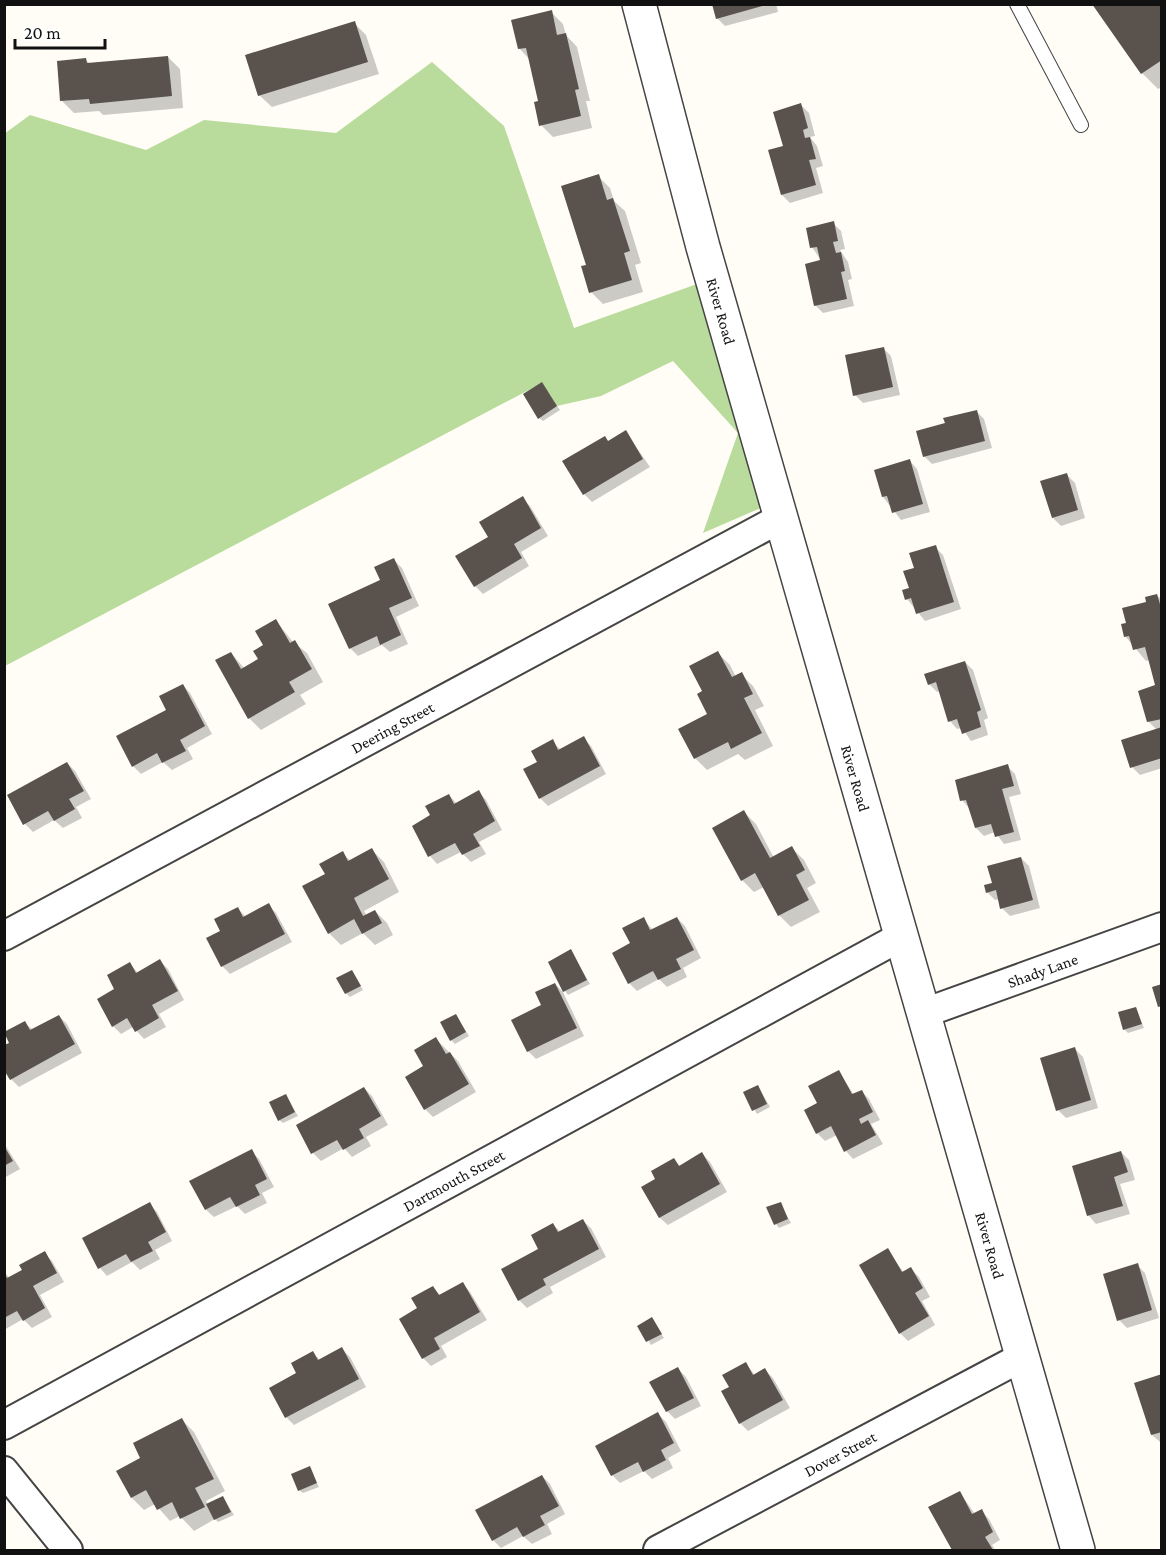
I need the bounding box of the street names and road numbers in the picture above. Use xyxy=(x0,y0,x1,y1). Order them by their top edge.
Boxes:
street label: River Road xyxy=(703,276,739,347)
street label: Deering Street xyxy=(348,698,437,757)
street label: River Road xyxy=(838,743,873,814)
street label: Shady Lane xyxy=(1005,950,1080,991)
street label: Dartmouth Street xyxy=(400,1146,508,1215)
street label: River Road xyxy=(972,1210,1008,1281)
street label: Dover Street xyxy=(801,1428,880,1480)

